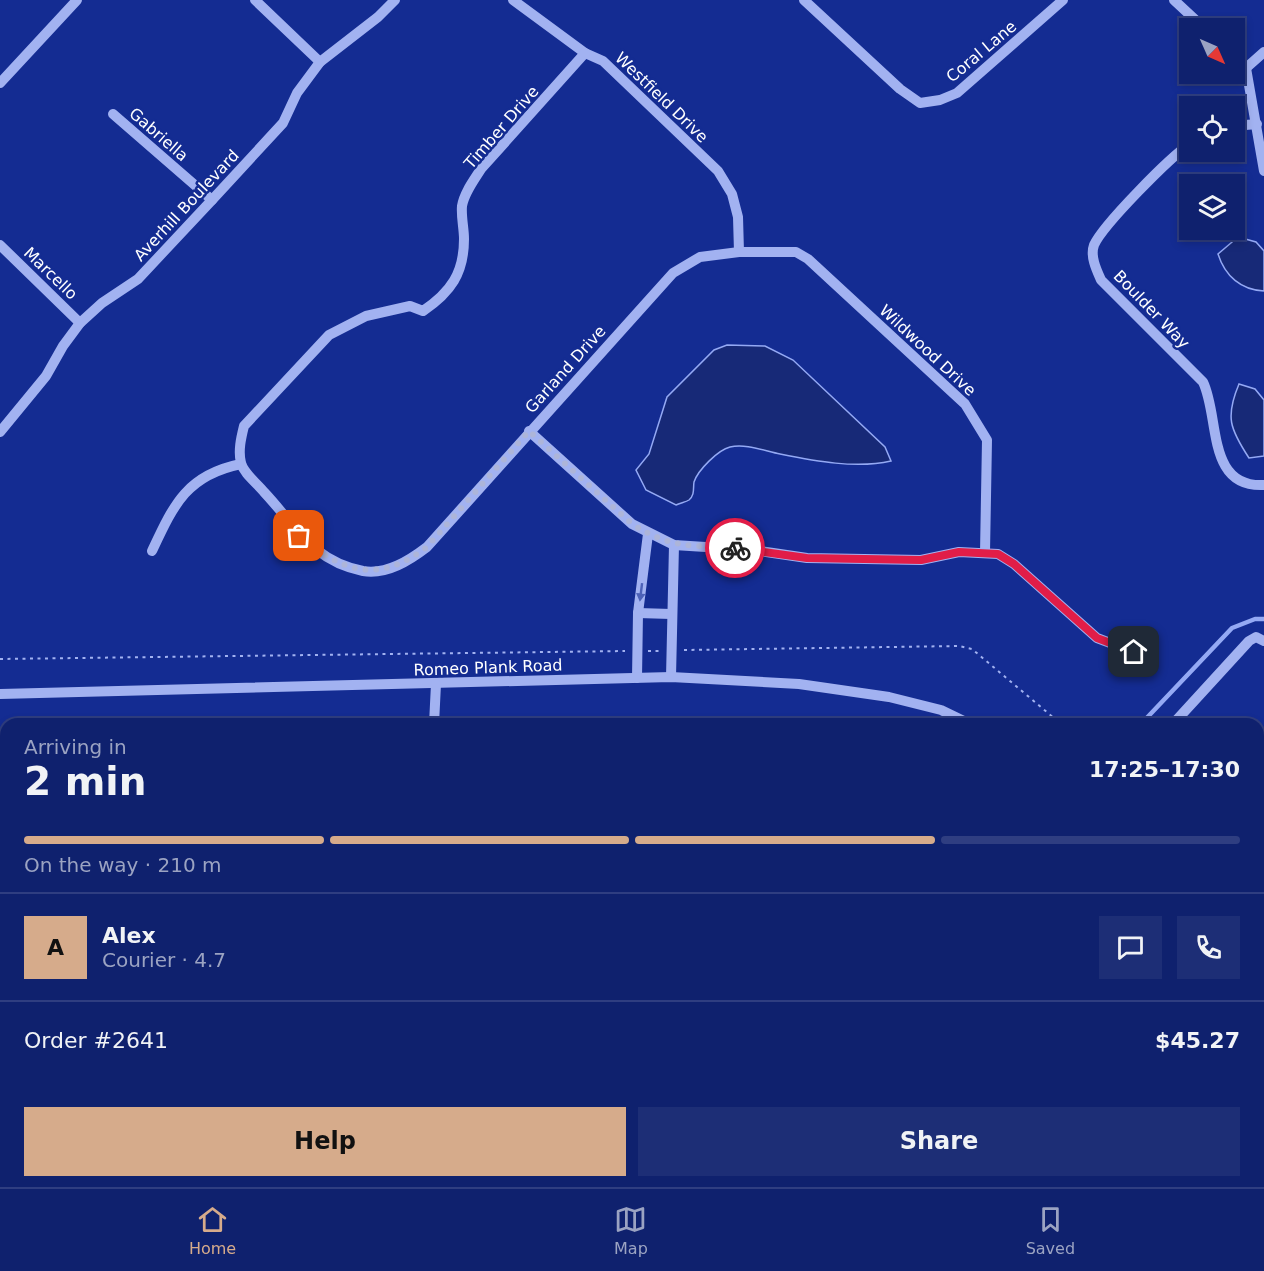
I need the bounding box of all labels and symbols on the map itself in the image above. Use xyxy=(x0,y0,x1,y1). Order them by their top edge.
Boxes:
street label: Coral Lane xyxy=(942,17,1020,86)
north arrow xyxy=(1179,18,1245,84)
street label: Westfield Drive xyxy=(611,48,712,146)
street label: Timber Drive xyxy=(460,82,543,173)
street label: Gabriella xyxy=(125,104,192,165)
street label: Averhill Boulevard xyxy=(130,146,243,265)
street label: Marcello xyxy=(20,243,81,304)
street label: Boulder Way xyxy=(1110,266,1194,352)
street label: Wildwood Drive xyxy=(875,301,980,400)
street label: Garland Drive xyxy=(521,322,610,417)
pin xyxy=(273,510,324,561)
courier xyxy=(705,518,765,578)
one-way arrow xyxy=(636,583,645,602)
pin xyxy=(1108,626,1159,677)
street label: Romeo Plank Road xyxy=(413,655,563,680)

